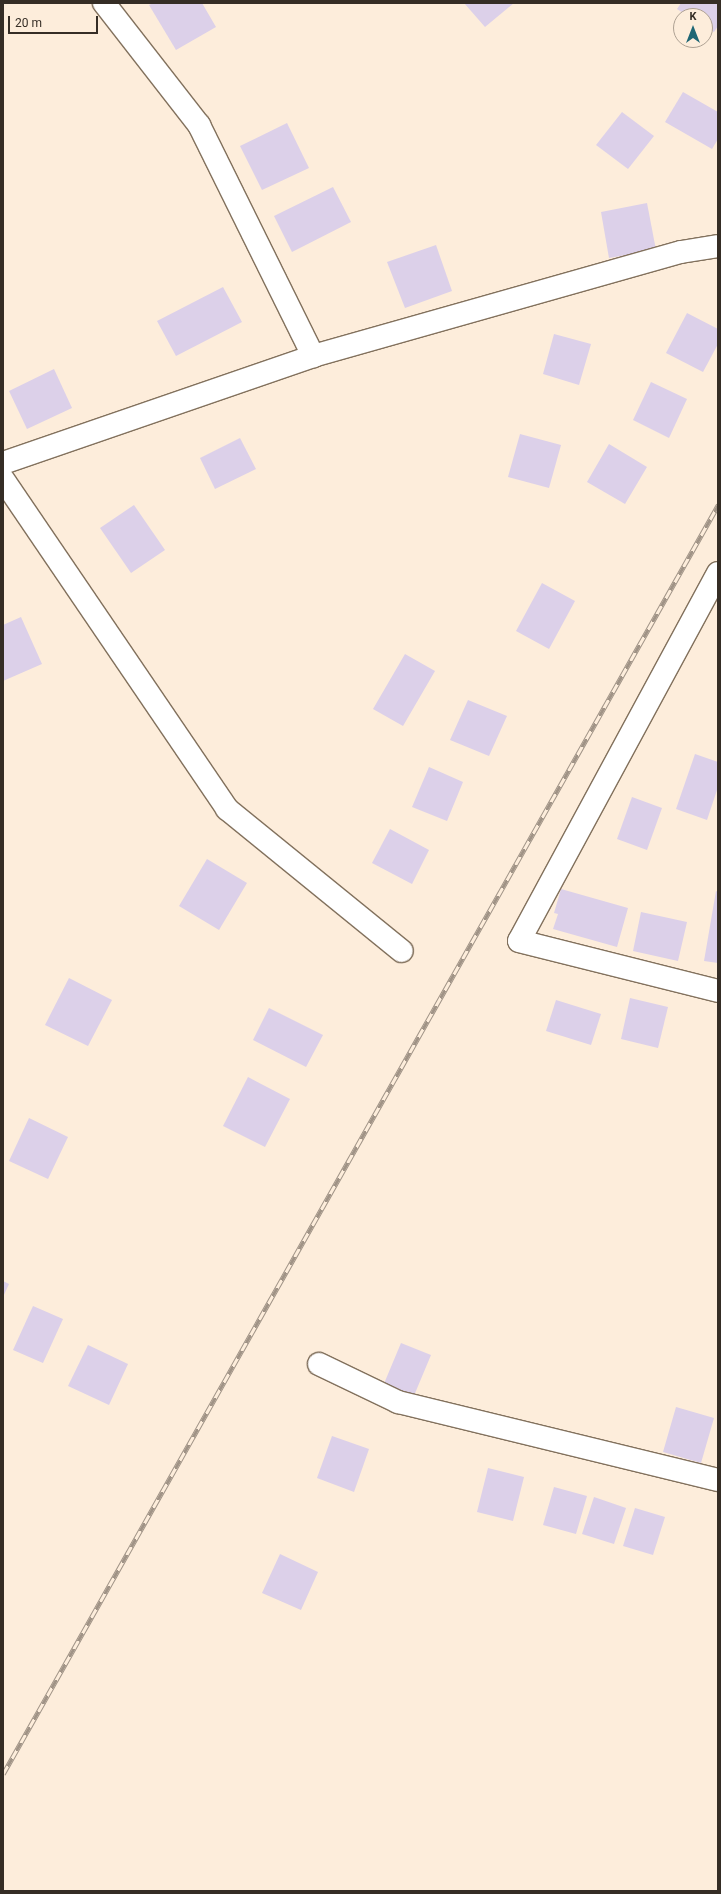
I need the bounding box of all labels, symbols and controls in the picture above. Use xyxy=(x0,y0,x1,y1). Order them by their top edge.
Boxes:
scale bar xyxy=(10,8,100,34)
north arrow xyxy=(673,8,713,48)
text: K xyxy=(690,10,697,23)
text: 20 m xyxy=(15,16,42,30)

